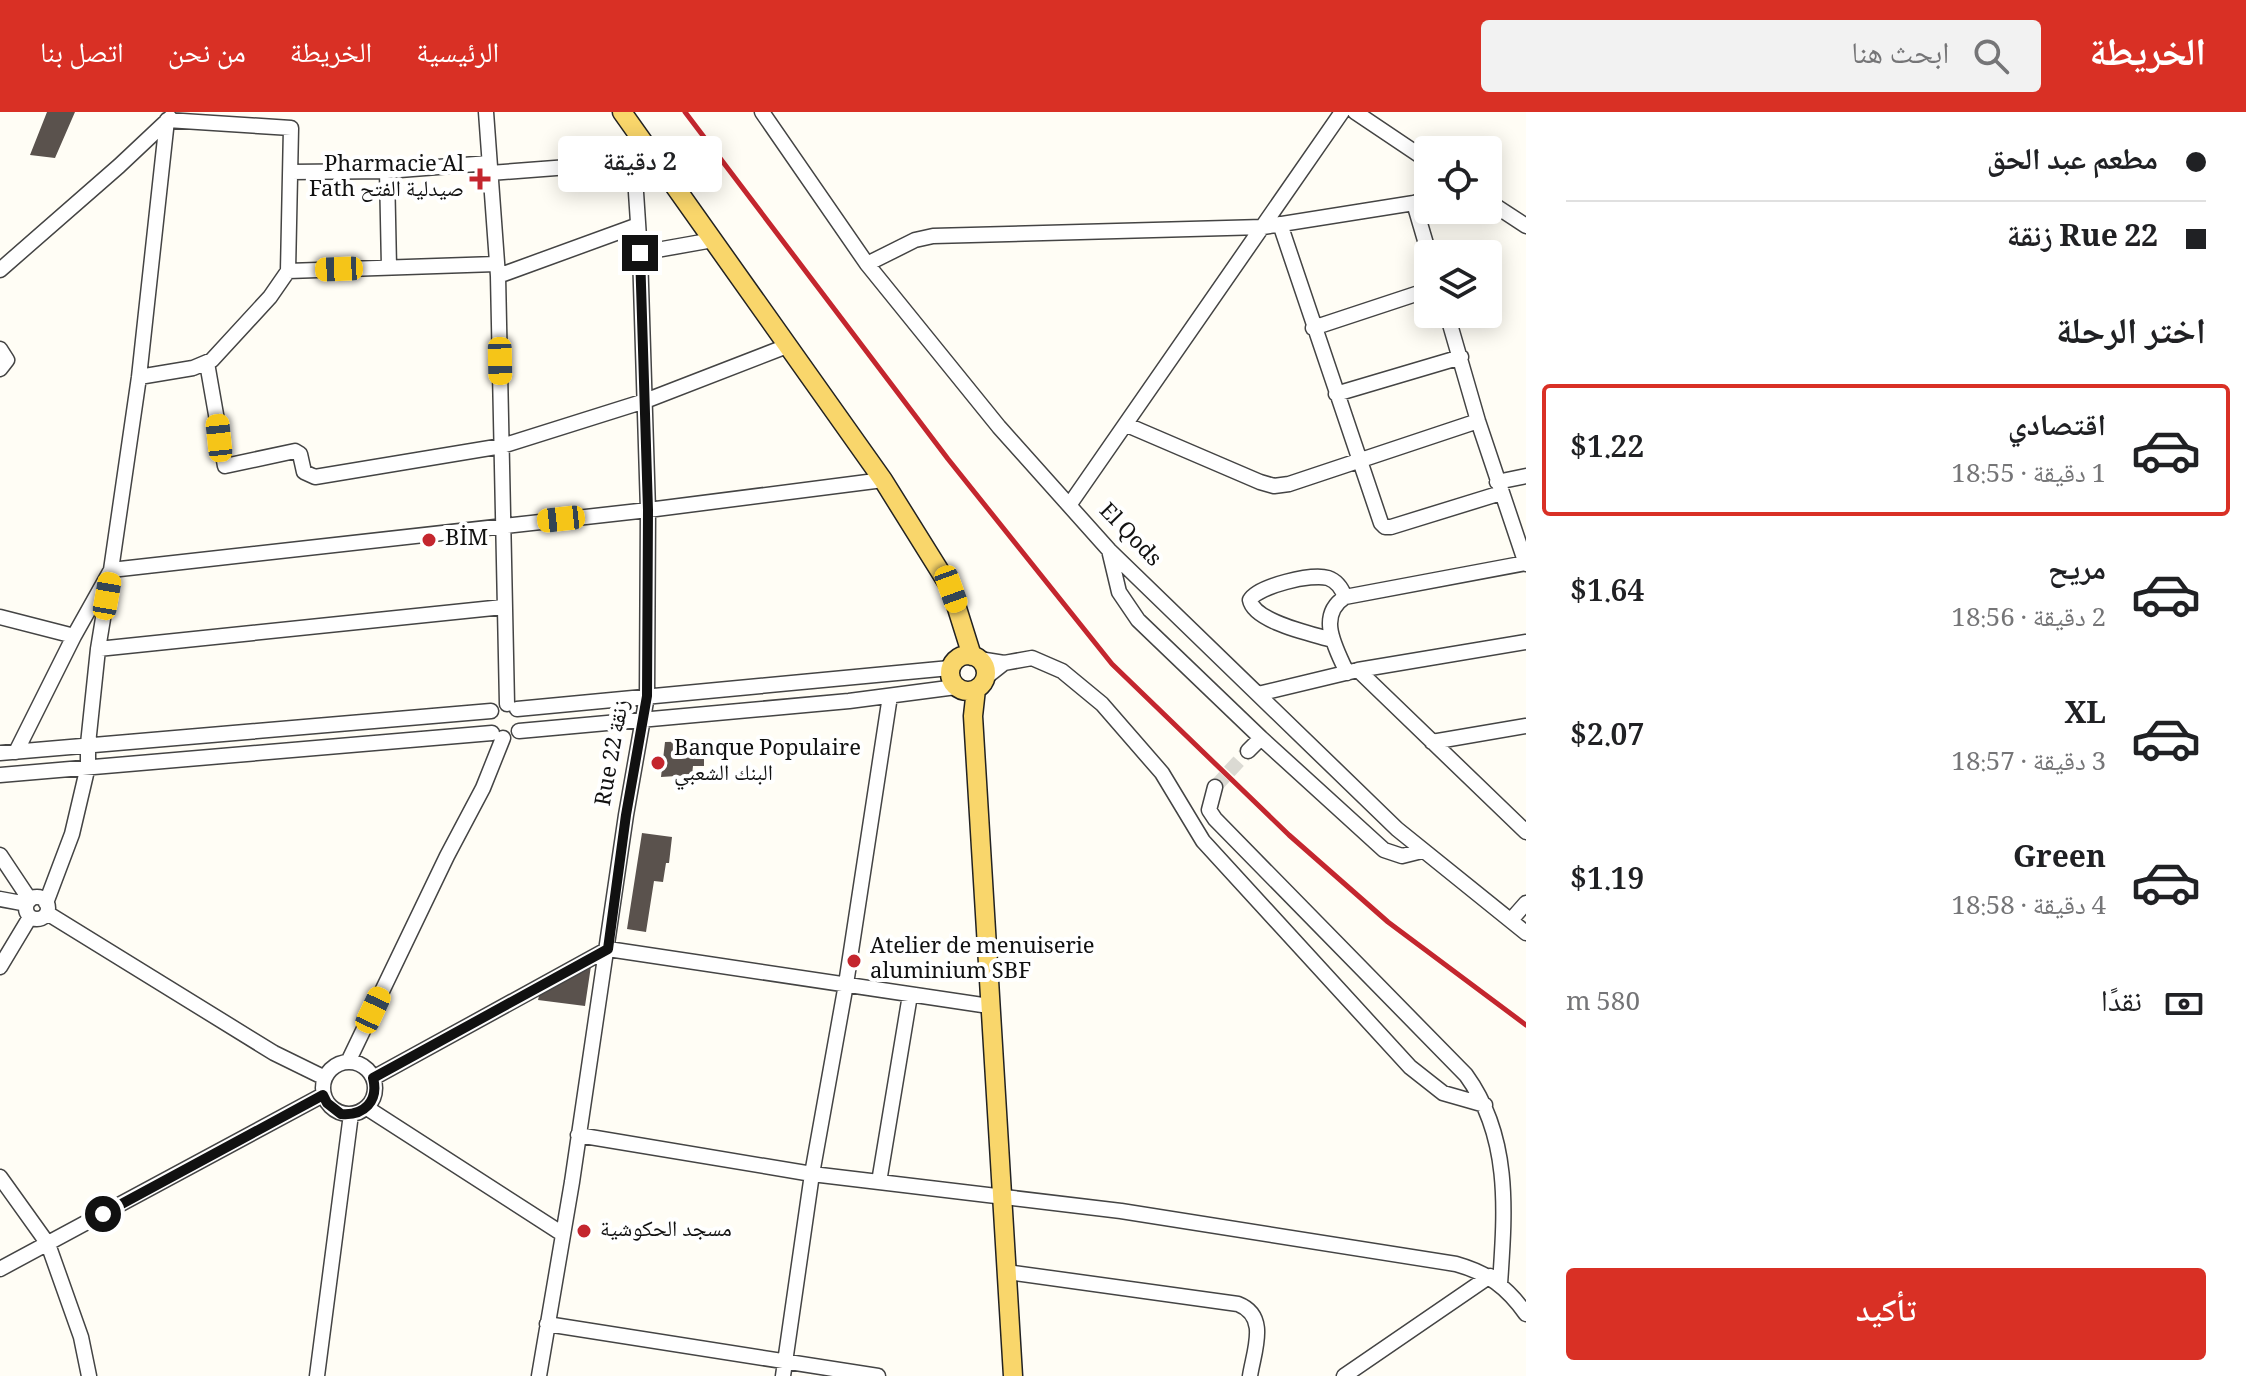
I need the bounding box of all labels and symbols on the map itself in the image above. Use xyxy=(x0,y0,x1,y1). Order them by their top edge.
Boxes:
callout: 2 دقيقة xyxy=(558,137,722,193)
place label: Pharmacie Al Fath صيدلية الفتح xyxy=(309,147,464,210)
marker: Pharmacie Al Fath صيدلية الفتح xyxy=(471,170,489,188)
route end xyxy=(622,235,658,271)
car xyxy=(315,256,363,282)
car xyxy=(488,337,512,385)
car xyxy=(205,413,233,463)
street label: El Qods xyxy=(1088,495,1170,577)
car xyxy=(536,505,586,533)
place label: BİM xyxy=(445,521,488,559)
marker: BİM xyxy=(420,531,438,549)
car xyxy=(932,562,970,616)
car xyxy=(91,570,123,622)
street label: Rue 22 زنقة xyxy=(586,697,642,809)
place label: Banque Populaire البنك الشعبي xyxy=(674,731,861,794)
marker: Banque Populaire البنك الشعبي xyxy=(649,754,667,772)
place label: Atelier de menuiserie aluminium SBF xyxy=(870,929,1095,992)
marker: Atelier de menuiserie aluminium SBF xyxy=(845,952,863,970)
car xyxy=(352,983,394,1037)
route start xyxy=(85,1196,121,1232)
place label: مسجد الحكوشية xyxy=(600,1212,732,1250)
marker: مسجد الحكوشية xyxy=(575,1222,593,1240)

